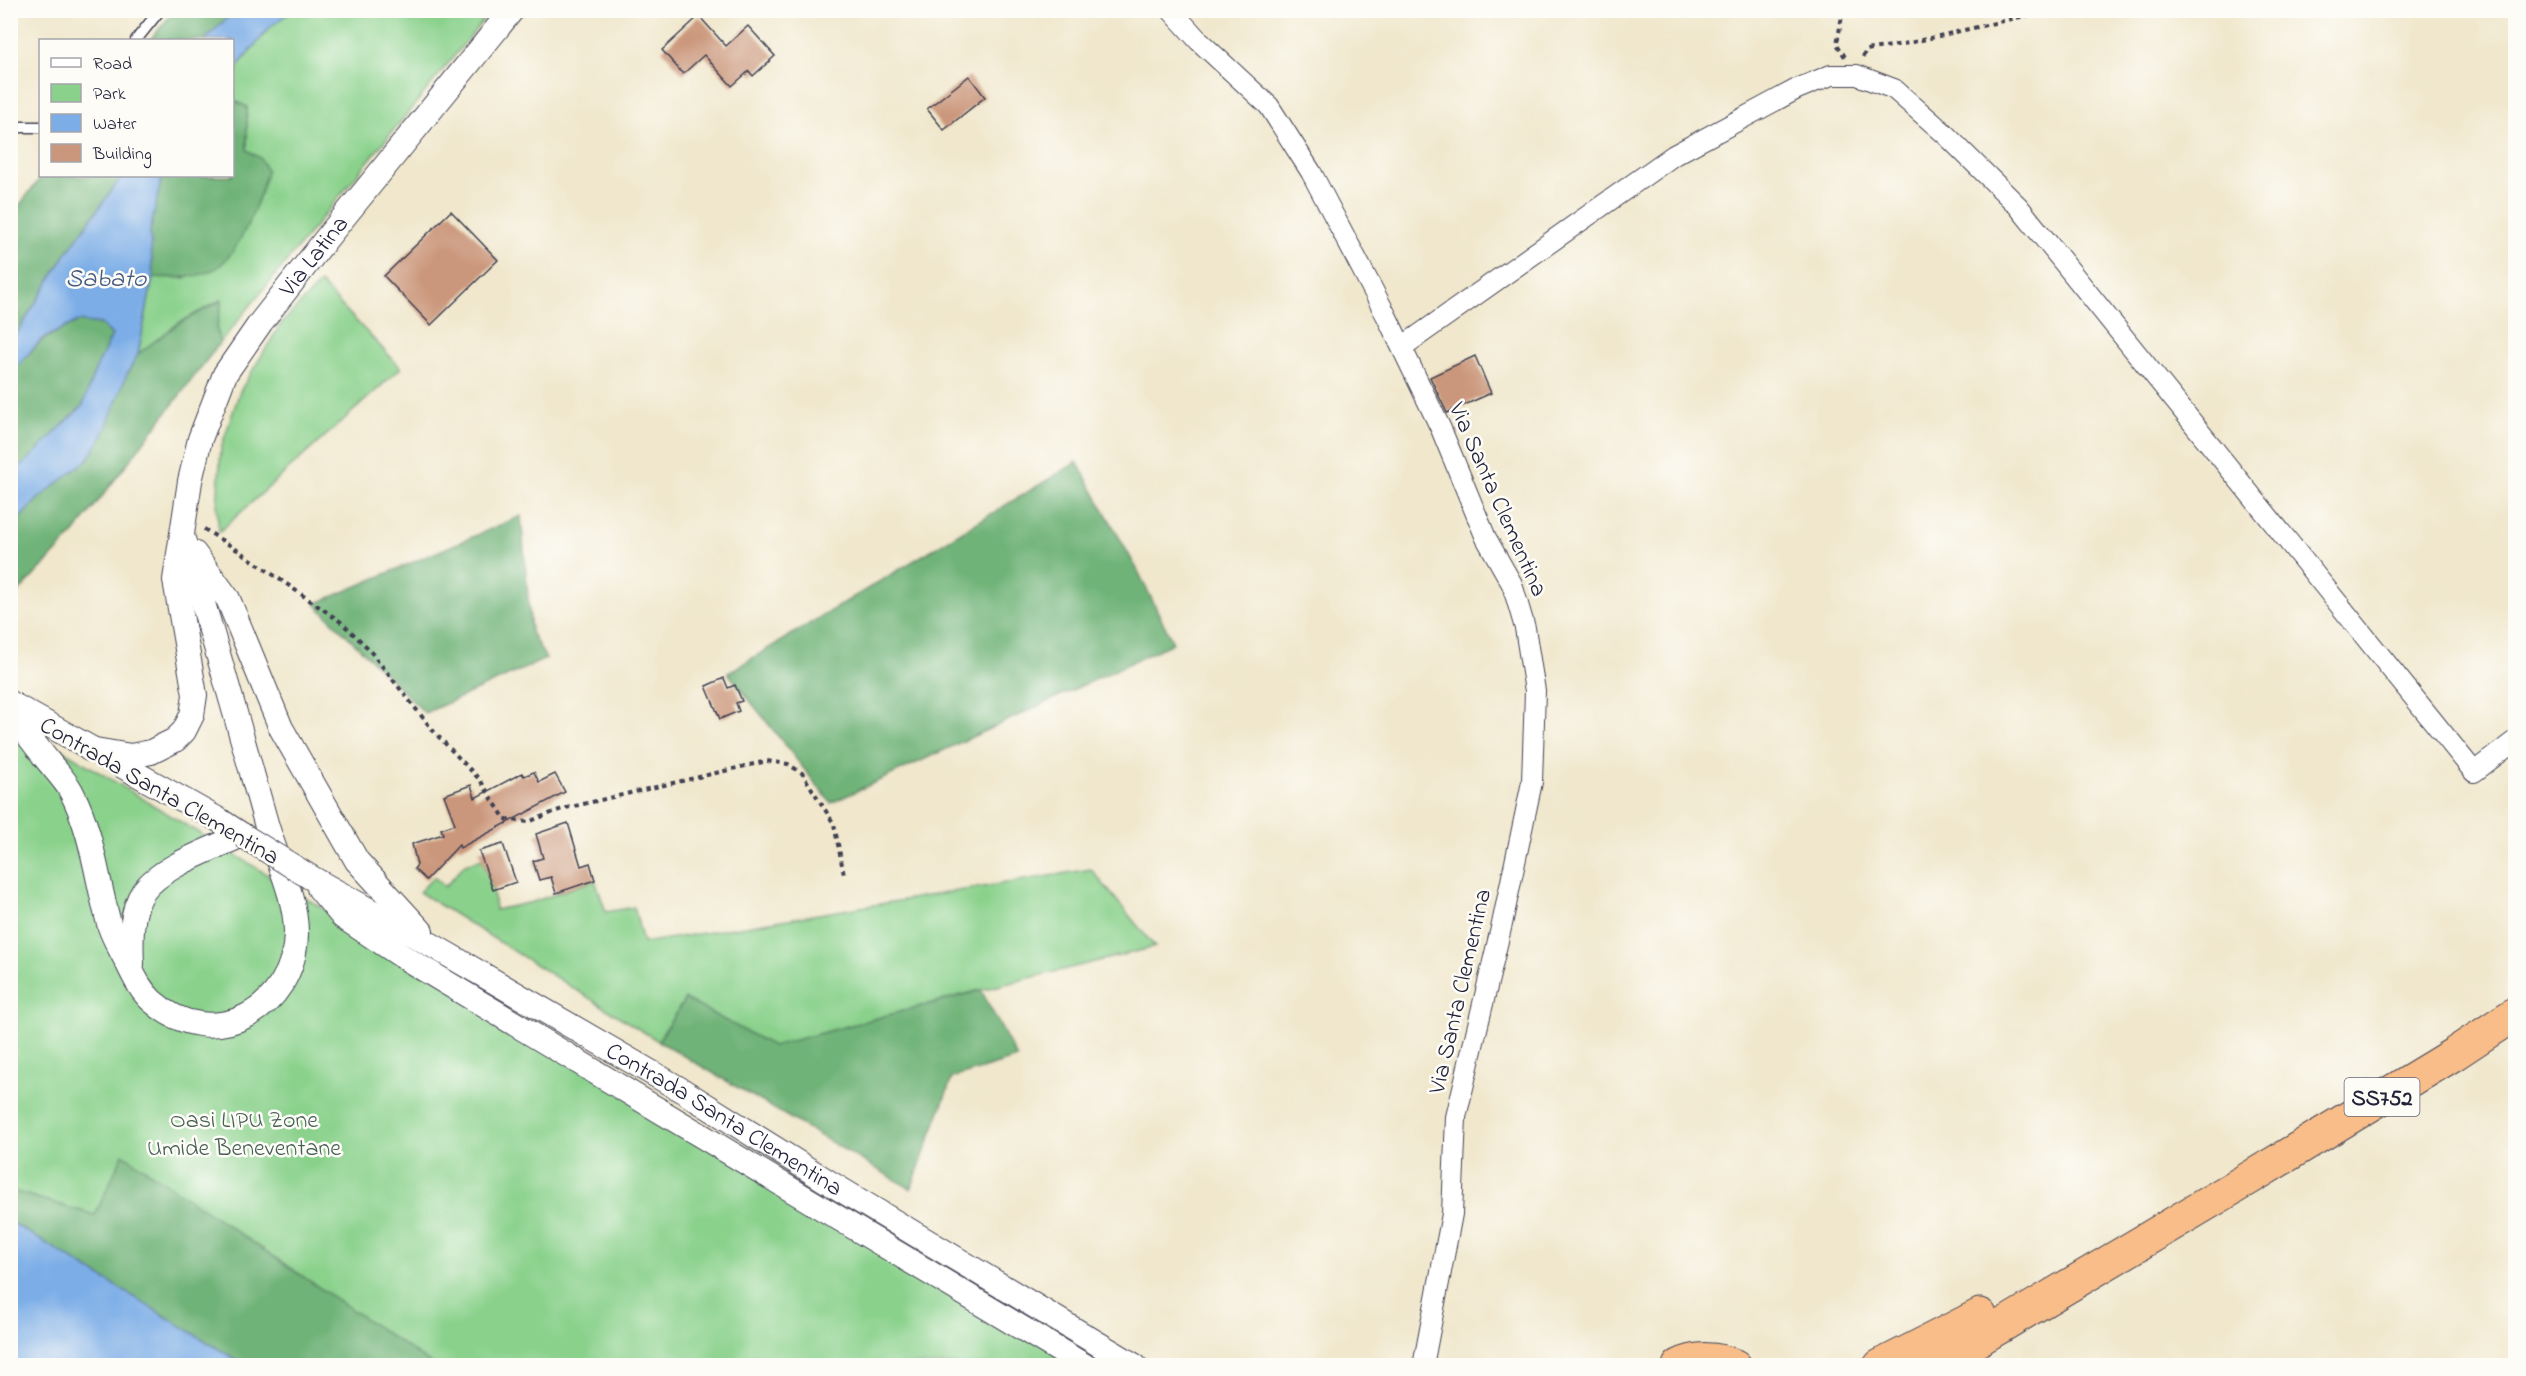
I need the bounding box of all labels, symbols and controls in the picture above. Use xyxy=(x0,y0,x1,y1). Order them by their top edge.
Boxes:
legend xyxy=(39,39,234,177)
text: Road xyxy=(93,52,132,78)
text: Park xyxy=(93,82,126,108)
text: Water xyxy=(93,112,137,138)
text: Building xyxy=(92,142,152,169)
street label: Via Latina xyxy=(271,209,358,306)
water label: Sabato xyxy=(66,261,148,299)
street label: Via Santa Clementina xyxy=(1438,396,1555,603)
street label: Contrada Santa Clementina xyxy=(32,709,285,875)
street label: Via Santa Clementina xyxy=(1421,886,1502,1098)
street label: Contrada Santa Clementina xyxy=(598,1035,849,1207)
road number: SS752 xyxy=(2344,1078,2420,1116)
park label: Oasi LIPU Zone Umide Beneventane xyxy=(147,1104,341,1167)

